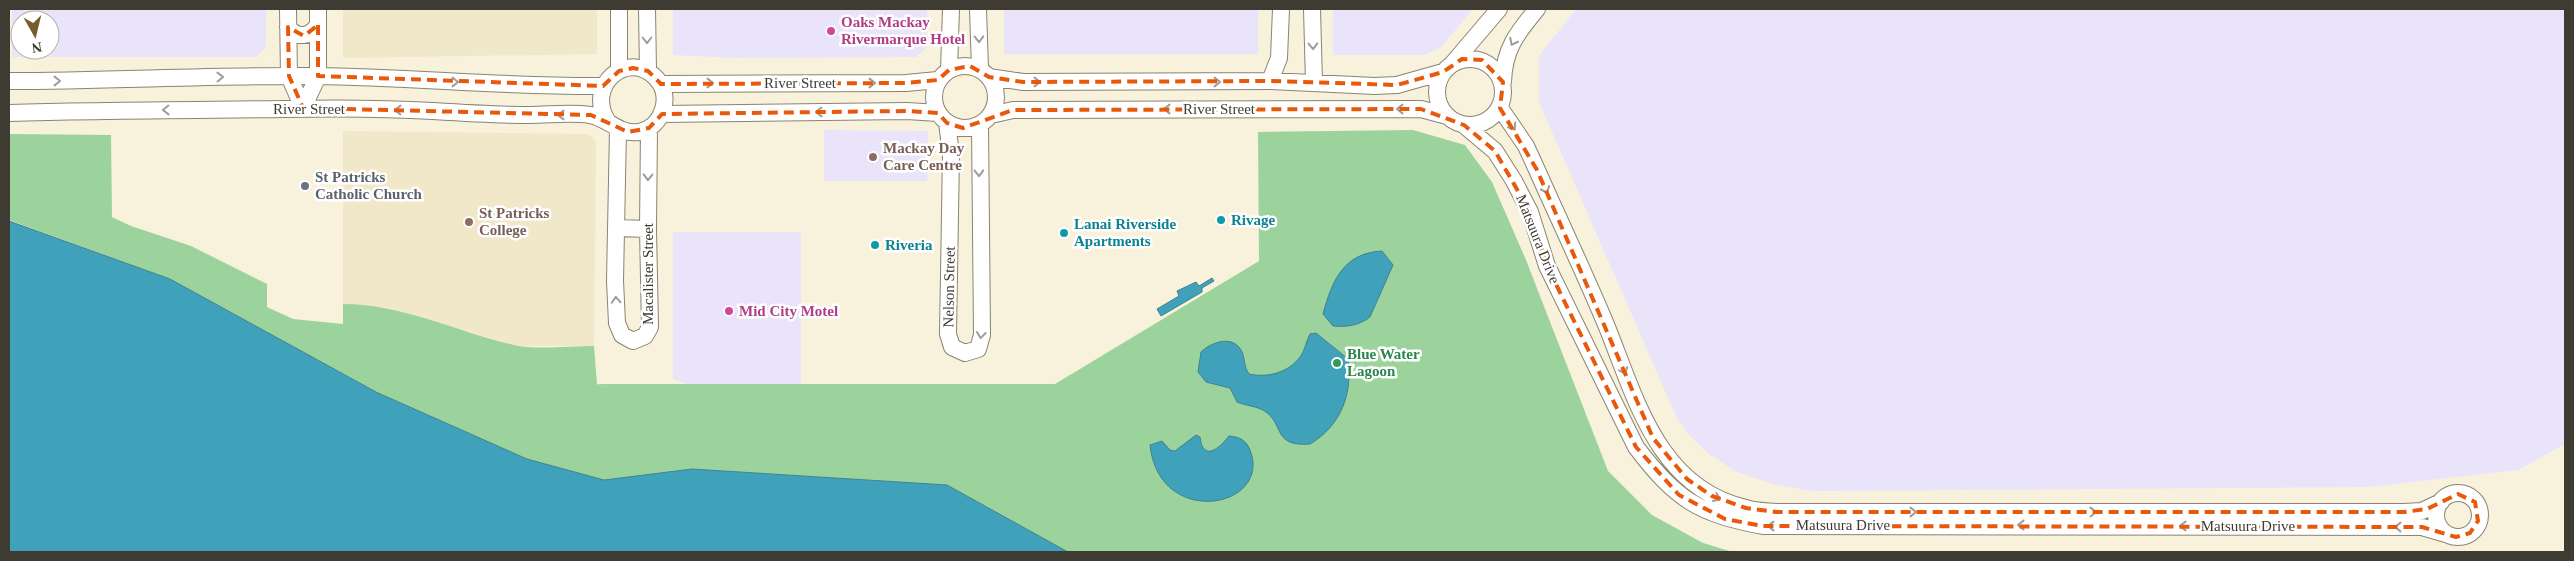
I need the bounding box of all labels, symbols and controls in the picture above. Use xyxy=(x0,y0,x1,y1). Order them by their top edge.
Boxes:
north arrow xyxy=(10,10,60,60)
place label: Oaks Mackay Rivermarque Hotel xyxy=(841,14,965,47)
marker: Oaks Mackay Rivermarque Hotel xyxy=(825,25,837,37)
one-way arrow xyxy=(642,36,652,44)
one-way arrow xyxy=(974,36,984,43)
one-way arrow xyxy=(1509,37,1519,46)
text: N xyxy=(31,39,43,56)
one-way arrow xyxy=(1307,42,1318,50)
one-way arrow xyxy=(216,72,224,82)
street label: River Street xyxy=(764,75,837,91)
one-way arrow xyxy=(54,76,62,86)
one-way arrow xyxy=(451,77,459,87)
one-way arrow xyxy=(1034,77,1042,87)
one-way arrow xyxy=(1214,77,1222,87)
one-way arrow xyxy=(706,78,714,88)
one-way arrow xyxy=(869,78,877,88)
street label: River Street xyxy=(273,101,346,117)
street label: River Street xyxy=(1183,101,1256,117)
one-way arrow xyxy=(1163,104,1170,114)
one-way arrow xyxy=(1395,104,1403,114)
one-way arrow xyxy=(161,105,169,115)
one-way arrow xyxy=(394,105,402,115)
one-way arrow xyxy=(815,107,822,117)
one-way arrow xyxy=(557,110,564,120)
one-way arrow xyxy=(1507,121,1516,130)
place label: Mackay Day Care Centre xyxy=(883,140,965,173)
marker: Mackay Day Care Centre xyxy=(867,151,879,163)
place label: St Patricks Catholic Church xyxy=(315,169,422,202)
one-way arrow xyxy=(974,170,984,177)
one-way arrow xyxy=(643,174,653,181)
marker: St Patricks Catholic Church xyxy=(299,180,311,192)
one-way arrow xyxy=(1539,185,1550,194)
street label: Matsuura Drive xyxy=(1513,192,1563,286)
place label: St Patricks College xyxy=(479,205,550,238)
place label: Rivage xyxy=(1231,212,1276,228)
marker: Rivage xyxy=(1215,214,1227,226)
marker: St Patricks College xyxy=(463,216,475,228)
place label: Lanai Riverside Apartments xyxy=(1074,216,1176,249)
street label: Macalister Street xyxy=(640,222,656,325)
marker: Lanai Riverside Apartments xyxy=(1058,227,1070,239)
place label: Riveria xyxy=(885,237,933,253)
marker: Riveria xyxy=(869,239,881,251)
street label: Nelson Street xyxy=(940,245,958,328)
one-way arrow xyxy=(610,295,621,303)
place label: Mid City Motel xyxy=(739,303,838,319)
marker: Mid City Motel xyxy=(723,305,735,317)
one-way arrow xyxy=(976,332,987,340)
place label: Blue Water Lagoon xyxy=(1347,346,1420,379)
marker: Blue Water Lagoon xyxy=(1331,357,1343,369)
one-way arrow xyxy=(1618,366,1628,374)
one-way arrow xyxy=(1712,491,1721,502)
one-way arrow xyxy=(2089,506,2097,517)
one-way arrow xyxy=(1909,507,1917,517)
street label: Matsuura Drive xyxy=(1796,517,1891,533)
street label: Matsuura Drive xyxy=(2201,518,2296,534)
one-way arrow xyxy=(2017,520,2024,530)
one-way arrow xyxy=(1767,521,1774,531)
one-way arrow xyxy=(2179,521,2187,531)
one-way arrow xyxy=(2394,522,2402,532)

